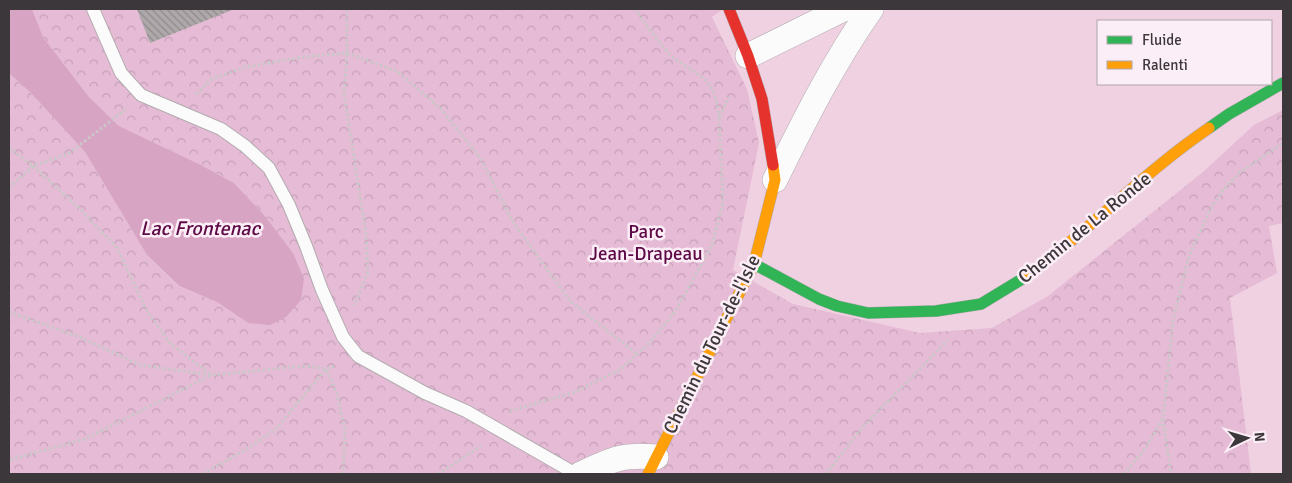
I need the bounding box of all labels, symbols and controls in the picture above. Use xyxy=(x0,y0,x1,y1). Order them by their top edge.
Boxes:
legend xyxy=(1097,20,1272,85)
text: Fluide xyxy=(1142,31,1182,49)
text: Ralenti xyxy=(1142,56,1188,74)
street label: Chemin de La Ronde xyxy=(1013,167,1156,289)
water label: Lac Frontenac xyxy=(140,216,261,241)
park label: Parc Jean-Drapeau xyxy=(589,220,703,266)
street label: Chemin du Tour-de-l'Isle xyxy=(658,251,766,438)
north arrow xyxy=(1222,413,1272,463)
text: N xyxy=(1251,431,1268,443)

